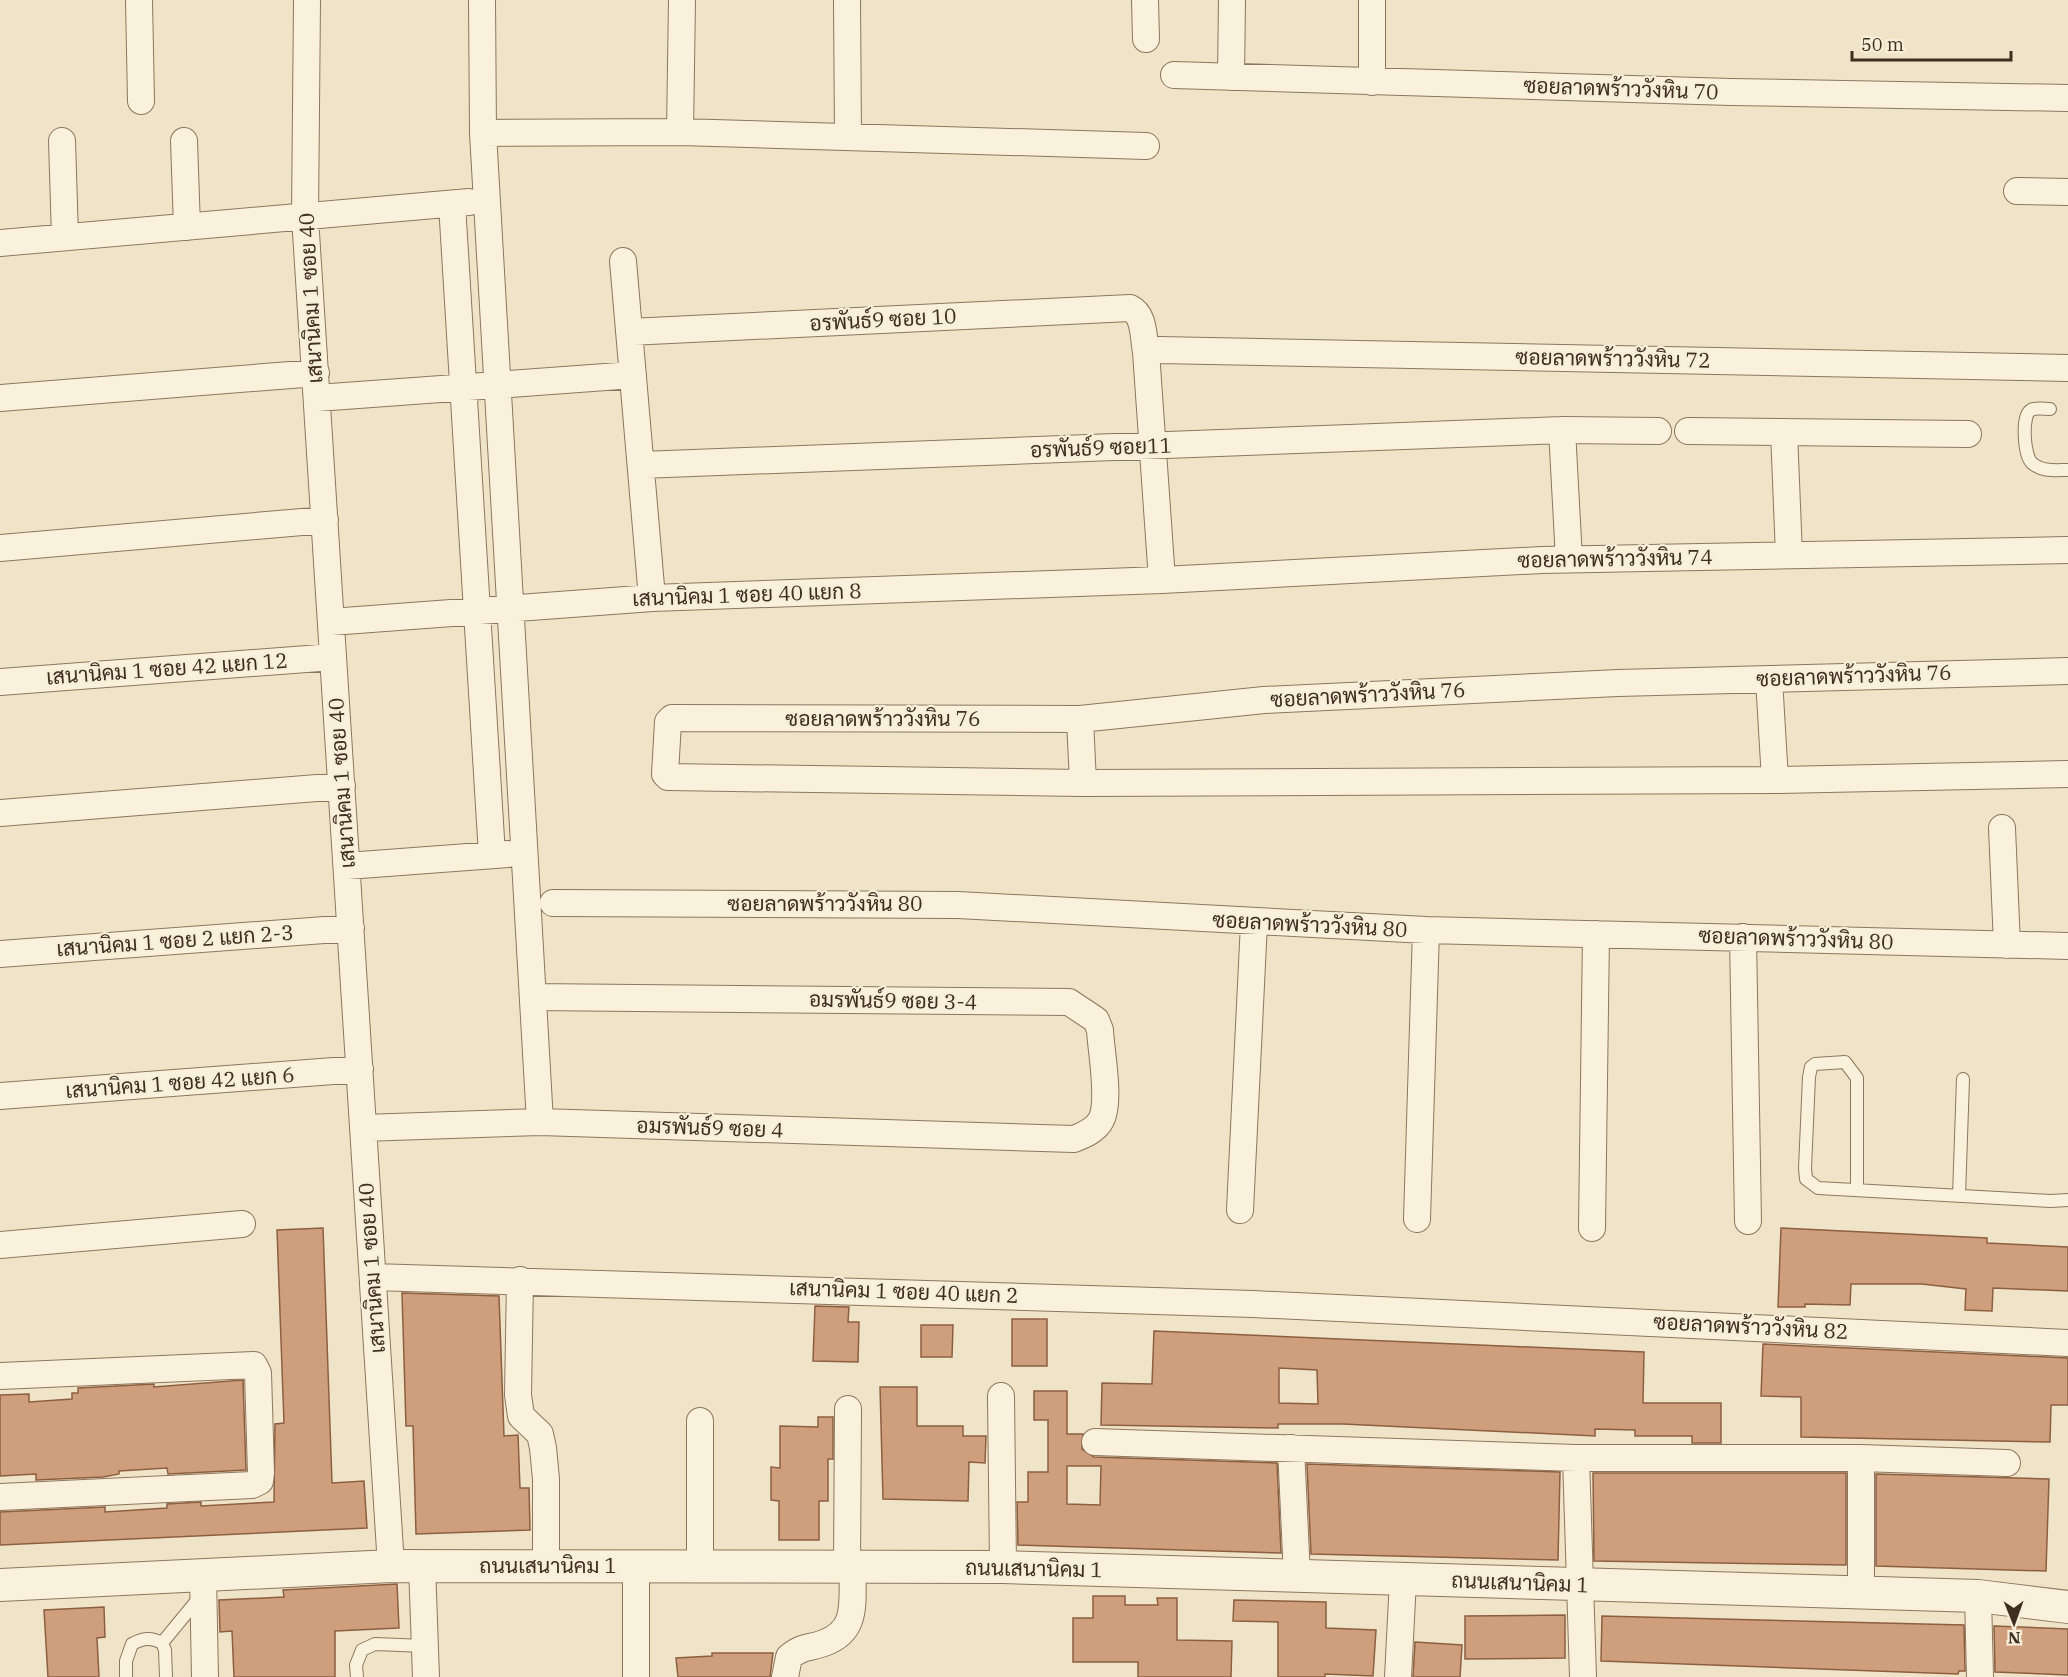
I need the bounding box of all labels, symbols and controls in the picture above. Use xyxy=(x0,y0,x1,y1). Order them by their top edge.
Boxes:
scale bar xyxy=(1852,24,2011,62)
text: 50 m xyxy=(1861,33,1904,56)
street label: ซอยลาดพร้าววังหิน 70 xyxy=(1523,71,1719,105)
street label: เสนานิคม 1 ซอย 40 xyxy=(292,212,328,384)
street label: อรพันธ์9 ซอย 10 xyxy=(809,301,957,337)
street label: ซอยลาดพร้าววังหิน 72 xyxy=(1515,342,1711,374)
street label: อรพันธ์9 ซอย11 xyxy=(1029,431,1173,463)
street label: ซอยลาดพร้าววังหิน 74 xyxy=(1517,542,1713,574)
street label: เสนานิคม 1 ซอย 40 แยก 8 xyxy=(632,576,862,612)
street label: เสนานิคม 1 ซอย 42 แยก 12 xyxy=(45,646,289,690)
street label: ซอยลาดพร้าววังหิน 76 xyxy=(1756,658,1952,692)
street label: ซอยลาดพร้าววังหิน 76 xyxy=(1270,675,1466,713)
street label: เสนานิคม 1 ซอย 40 xyxy=(321,697,361,869)
street label: ซอยลาดพร้าววังหิน 76 xyxy=(785,704,981,732)
street label: ซอยลาดพร้าววังหิน 80 xyxy=(727,889,923,917)
street label: ซอยลาดพร้าววังหิน 80 xyxy=(1212,905,1408,943)
street label: เสนานิคม 1 ซอย 2 แยก 2-3 xyxy=(55,918,294,962)
street label: ซอยลาดพร้าววังหิน 80 xyxy=(1698,921,1894,955)
street label: อมรพันธ์9 ซอย 3-4 xyxy=(809,985,977,1015)
street label: เสนานิคม 1 ซอย 42 แยก 6 xyxy=(64,1060,295,1104)
street label: อมรพันธ์9 ซอย 4 xyxy=(636,1110,784,1144)
street label: เสนานิคม 1 ซอย 40 xyxy=(351,1182,391,1354)
street label: เสนานิคม 1 ซอย 40 แยก 2 xyxy=(789,1273,1019,1309)
street label: ซอยลาดพร้าววังหิน 82 xyxy=(1653,1307,1849,1345)
street label: ถนนเสนานิคม 1 xyxy=(479,1551,617,1579)
street label: ถนนเสนานิคม 1 xyxy=(965,1553,1103,1583)
street label: ถนนเสนานิคม 1 xyxy=(1451,1566,1589,1598)
north arrow xyxy=(1984,1593,2044,1653)
text: N xyxy=(2008,1628,2021,1648)

